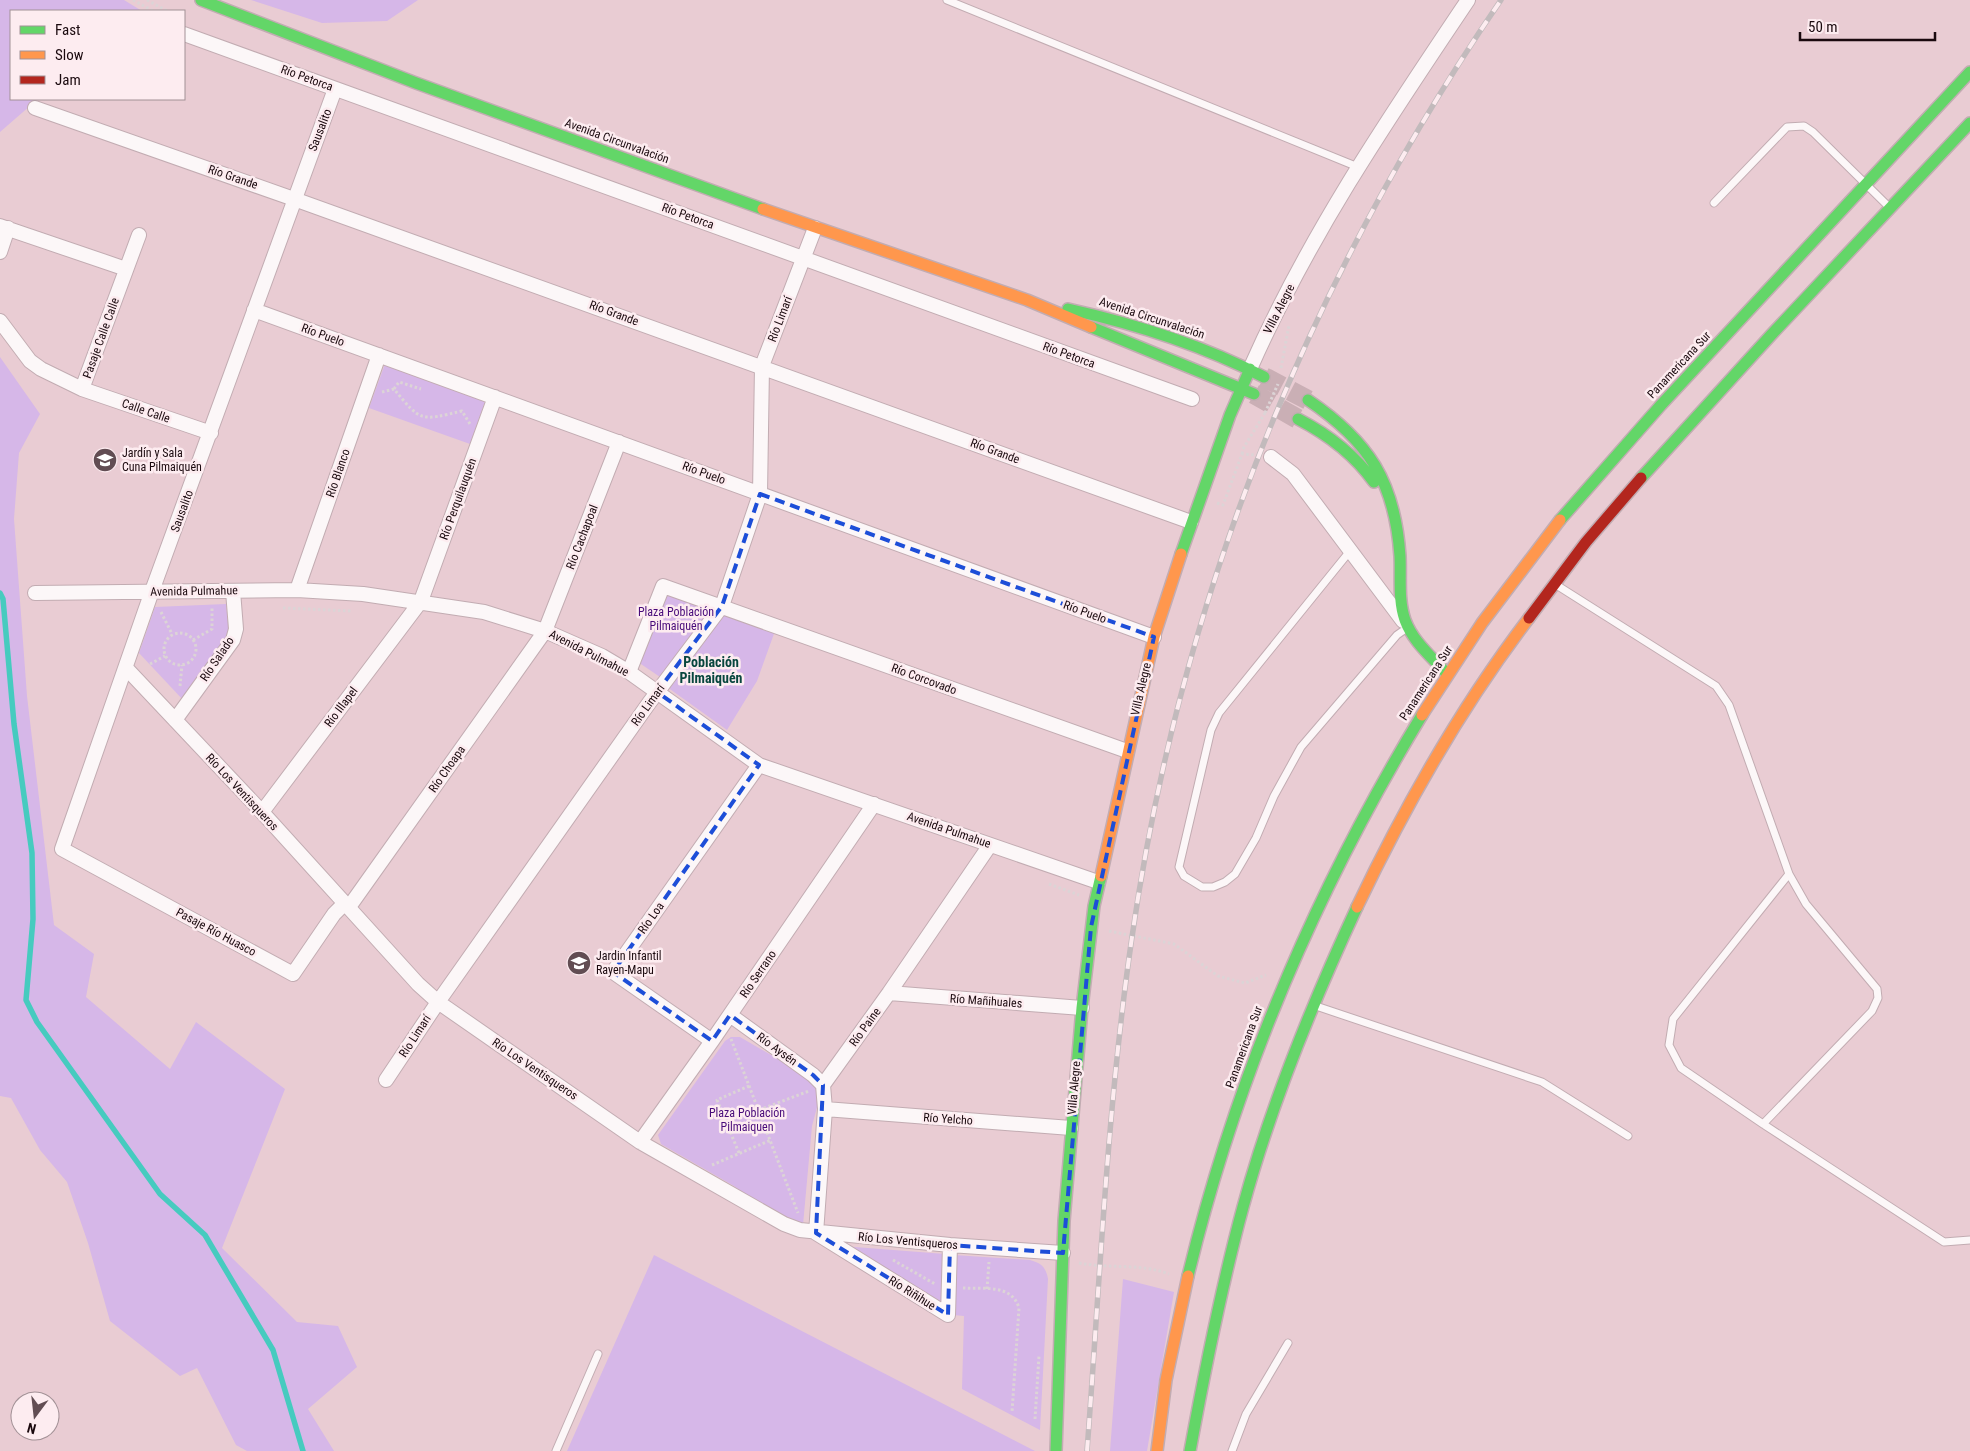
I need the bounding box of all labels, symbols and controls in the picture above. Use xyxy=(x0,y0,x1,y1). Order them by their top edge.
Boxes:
legend xyxy=(10,10,185,100)
scale bar xyxy=(1800,10,1935,42)
text: 50 m xyxy=(1808,18,1838,36)
text: Fast xyxy=(55,21,80,39)
text: Slow xyxy=(55,46,84,64)
street label: Río Petorca xyxy=(279,62,335,94)
text: Jam xyxy=(55,71,81,89)
street label: Sausalito xyxy=(306,107,334,153)
street label: Avenida Circunvalación xyxy=(563,116,671,166)
street label: Río Grande xyxy=(206,162,260,192)
street label: Río Petorca xyxy=(660,200,716,232)
street label: Villa Alegre xyxy=(1261,281,1298,336)
street label: Río Limarí xyxy=(765,293,796,344)
street label: Avenida Circunvalación xyxy=(1098,294,1207,342)
street label: Pasaje Calle Calle xyxy=(80,295,122,380)
street label: Río Grande xyxy=(587,298,641,329)
street label: Río Puelo xyxy=(300,321,346,349)
street label: Panamericana Sur xyxy=(1644,328,1714,401)
street label: Río Petorca xyxy=(1041,339,1097,371)
street label: Calle Calle xyxy=(120,396,172,426)
street label: Río Grande xyxy=(968,436,1022,467)
place label: Jardín y Sala Cuna Pilmaiquén xyxy=(122,446,202,474)
school or university icon: Jardín y Sala Cuna Pilmaiquén xyxy=(92,447,118,473)
street label: Río Blanco xyxy=(323,447,353,499)
street label: Río Perquilauquén xyxy=(437,456,479,542)
street label: Río Puelo xyxy=(681,459,727,487)
street label: Sausalito xyxy=(168,488,196,534)
street label: Río Cachapoal xyxy=(563,503,601,571)
street label: Avenida Pulmahue xyxy=(150,583,238,599)
street label: Río Puelo xyxy=(1062,598,1108,626)
park label: Plaza Población Pilmaiquén xyxy=(638,605,714,633)
street label: Avenida Pulmahue xyxy=(547,627,632,679)
street label: Río Salado xyxy=(197,634,237,684)
street label: Panamericana Sur xyxy=(1397,643,1456,723)
district label: Población Pilmaiquén xyxy=(680,654,743,686)
street label: Río Corcovado xyxy=(889,661,959,697)
street label: Villa Alegre xyxy=(1128,661,1154,717)
street label: Río Limarí xyxy=(628,681,668,728)
street label: Río Illapel xyxy=(321,684,361,730)
street label: Río Choapa xyxy=(426,743,468,795)
street label: Río Los Ventisqueros xyxy=(203,751,281,833)
street label: Avenida Pulmahue xyxy=(905,809,993,851)
street label: Río Loa xyxy=(635,899,667,937)
street label: Pasaje Río Huasco xyxy=(174,905,258,959)
street label: Río Serrano xyxy=(737,948,779,1000)
place label: Jardin Infantil Rayen-Mapu xyxy=(596,949,662,977)
school or university icon: Jardin Infantil Rayen-Mapu xyxy=(566,950,592,976)
street label: Río Mañihuales xyxy=(949,991,1023,1011)
street label: Panamericana Sur xyxy=(1223,1004,1265,1090)
street label: Río Paine xyxy=(846,1005,884,1049)
street label: Río Limarí xyxy=(396,1011,434,1060)
street label: Río Aysén xyxy=(754,1030,800,1068)
street label: Río Los Ventisqueros xyxy=(490,1035,580,1103)
street label: Villa Alegre xyxy=(1065,1060,1083,1115)
park label: Plaza Población Pilmaiquen xyxy=(709,1106,785,1134)
street label: Río Yelcho xyxy=(923,1110,973,1128)
street label: Río Los Ventisqueros xyxy=(858,1230,958,1252)
street label: Río Riñihue xyxy=(886,1273,938,1313)
north arrow xyxy=(10,1391,60,1441)
text: N xyxy=(25,1420,38,1437)

